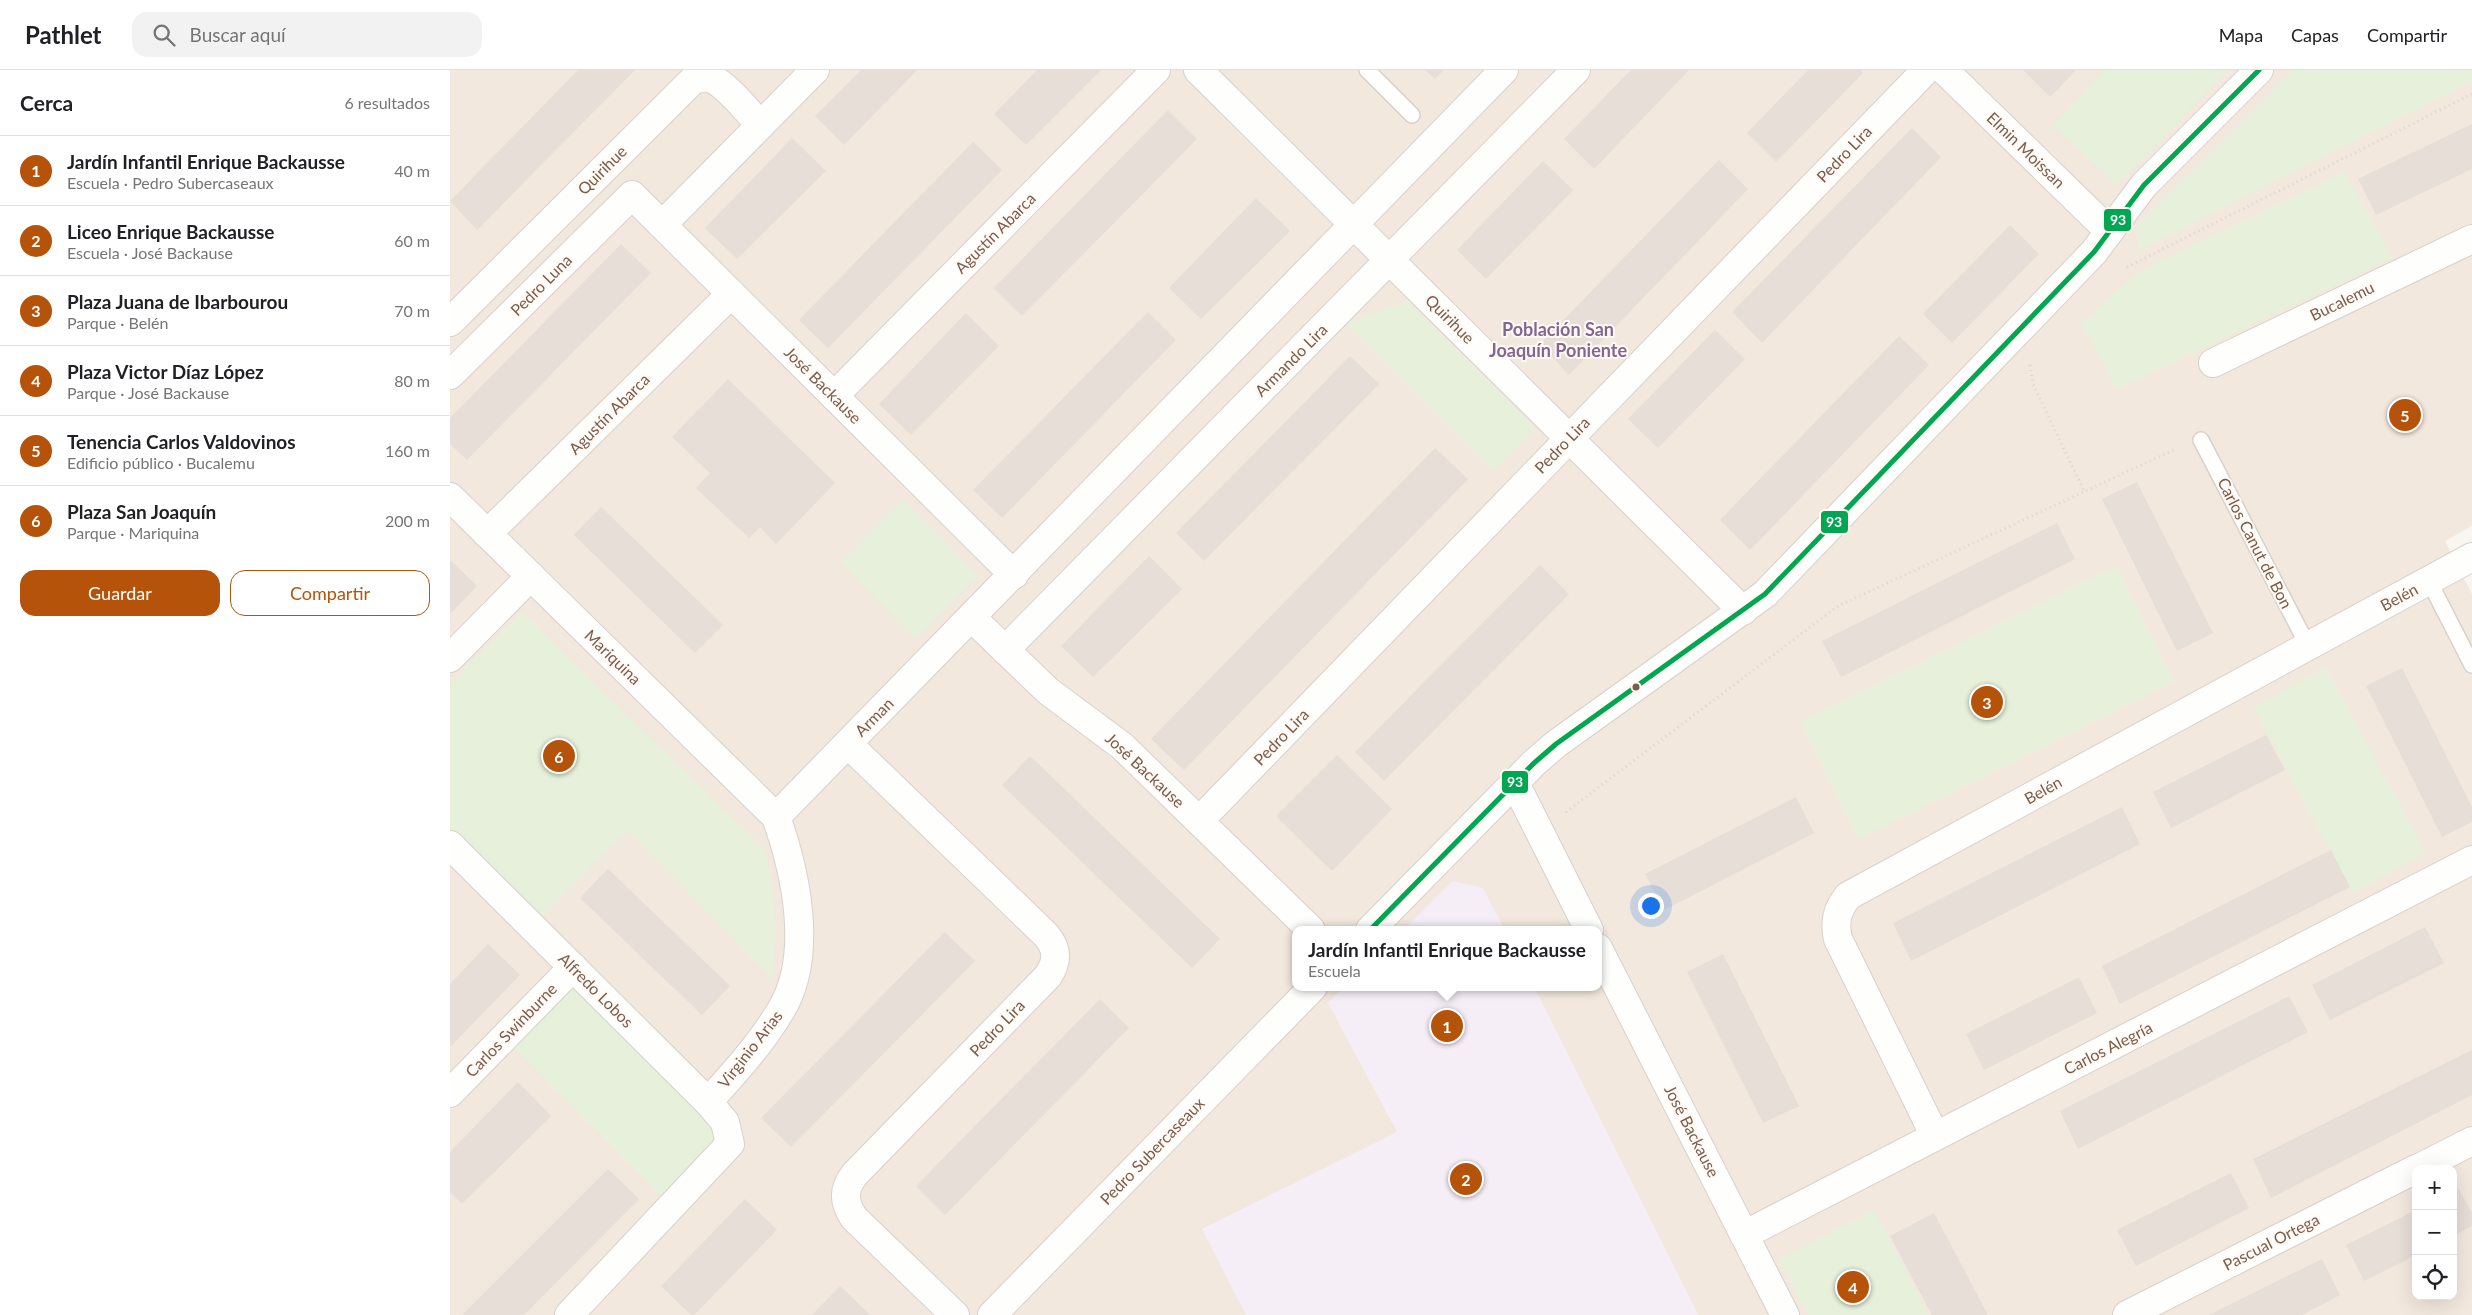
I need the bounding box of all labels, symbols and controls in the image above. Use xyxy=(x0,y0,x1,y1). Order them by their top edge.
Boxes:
search box xyxy=(132,12,482,57)
text: Pathlet xyxy=(25,20,102,49)
icon: search xyxy=(150,21,178,49)
text: Buscar aquí xyxy=(190,23,286,46)
text: Mapa xyxy=(2219,24,2263,46)
text: Capas xyxy=(2291,24,2339,46)
text: Compartir xyxy=(2367,24,2447,46)
text: Cerca xyxy=(20,90,73,115)
text: 6 resultados xyxy=(344,93,430,112)
street label: Elmin Moissan xyxy=(1983,108,2069,192)
street label: Pedro Lira xyxy=(1812,122,1875,186)
street label: Quirihue xyxy=(573,141,630,198)
text: Jardín Infantil Enrique Backausse xyxy=(67,150,345,173)
text: 1 xyxy=(31,161,41,180)
text: 40 m xyxy=(394,161,430,180)
text: Escuela · Pedro Subercaseaux xyxy=(67,173,274,192)
street label: Agustín Abarca xyxy=(950,188,1039,277)
line badge: 93 xyxy=(2103,208,2132,232)
text: 93 xyxy=(2110,211,2126,228)
text: Liceo Enrique Backausse xyxy=(67,220,275,243)
text: 2 xyxy=(31,231,41,250)
text: 60 m xyxy=(394,231,430,250)
text: Escuela · José Backause xyxy=(67,243,233,262)
street label: Pedro Luna xyxy=(506,250,575,319)
street label: Bucalemu xyxy=(2307,277,2377,324)
text: Plaza Juana de Ibarbourou xyxy=(67,290,288,313)
street label: Quirihue xyxy=(1422,290,1479,347)
text: 3 xyxy=(31,301,41,320)
text: 70 m xyxy=(394,301,430,320)
text: Parque · Belén xyxy=(67,313,168,332)
district label: Población San Joaquín Poniente xyxy=(1489,318,1627,361)
street label: Armando Lira xyxy=(1251,320,1331,400)
street label: José Backause xyxy=(781,342,866,427)
text: Plaza Victor Díaz López xyxy=(67,360,264,383)
street label: Agustín Abarca xyxy=(564,369,653,458)
text: 4 xyxy=(31,371,41,390)
text: 80 m xyxy=(394,371,430,390)
text: Parque · José Backause xyxy=(67,383,229,402)
pin: 5 xyxy=(2389,396,2421,434)
street label: Pedro Lira xyxy=(1530,413,1593,477)
text: Tenencia Carlos Valdovinos xyxy=(67,430,296,453)
text: 5 xyxy=(31,441,41,460)
text: 160 m xyxy=(385,441,430,460)
text: Edificio público · Bucalemu xyxy=(67,453,255,472)
street label: Carlos Canut de Bon xyxy=(2214,474,2297,611)
text: Plaza San Joaquín xyxy=(67,500,216,523)
line badge: 93 xyxy=(1820,510,1849,534)
text: 6 xyxy=(31,511,41,530)
text: 200 m xyxy=(385,511,430,530)
text: 93 xyxy=(1826,513,1842,530)
text: Parque · Mariquina xyxy=(67,523,199,542)
button: Guardar xyxy=(20,570,220,616)
button: Compartir xyxy=(230,570,430,616)
street label: Belén xyxy=(2377,579,2421,614)
street label: Mariquina xyxy=(581,625,645,688)
unlabelled marker xyxy=(1631,682,1641,692)
pin: 3 xyxy=(1971,683,2003,721)
street label: Arman xyxy=(850,693,897,740)
street label: Pedro Lira xyxy=(1249,705,1312,769)
street label: José Backause xyxy=(1102,728,1189,811)
pin: 6 xyxy=(543,737,575,775)
line badge: 93 xyxy=(1501,770,1529,794)
street label: Belén xyxy=(2021,772,2065,808)
text: 93 xyxy=(1507,773,1523,790)
your location xyxy=(1638,893,1664,919)
popup xyxy=(1292,926,1602,991)
text: Jardín Infantil Enrique Backausse xyxy=(1308,938,1586,961)
street label: Alfredo Lobos xyxy=(555,948,638,1031)
text: Escuela xyxy=(1308,961,1361,980)
street label: Carlos Swinburne xyxy=(461,979,560,1081)
street label: Pedro Lira xyxy=(965,996,1028,1060)
street label: Virginio Arias xyxy=(713,1006,786,1091)
pin: 1 xyxy=(1431,1007,1463,1045)
street label: Carlos Alegría xyxy=(2060,1017,2155,1078)
street label: José Backause xyxy=(1661,1081,1724,1180)
street label: Pedro Subercaseaux xyxy=(1096,1093,1208,1208)
pin: 2 xyxy=(1450,1160,1482,1198)
map controls xyxy=(2412,1165,2457,1300)
button: + xyxy=(2412,1165,2457,1210)
street label: Pascual Ortega xyxy=(2219,1209,2322,1274)
button: − xyxy=(2412,1210,2457,1255)
button: locate xyxy=(2412,1255,2457,1300)
pin: 4 xyxy=(1837,1268,1869,1306)

